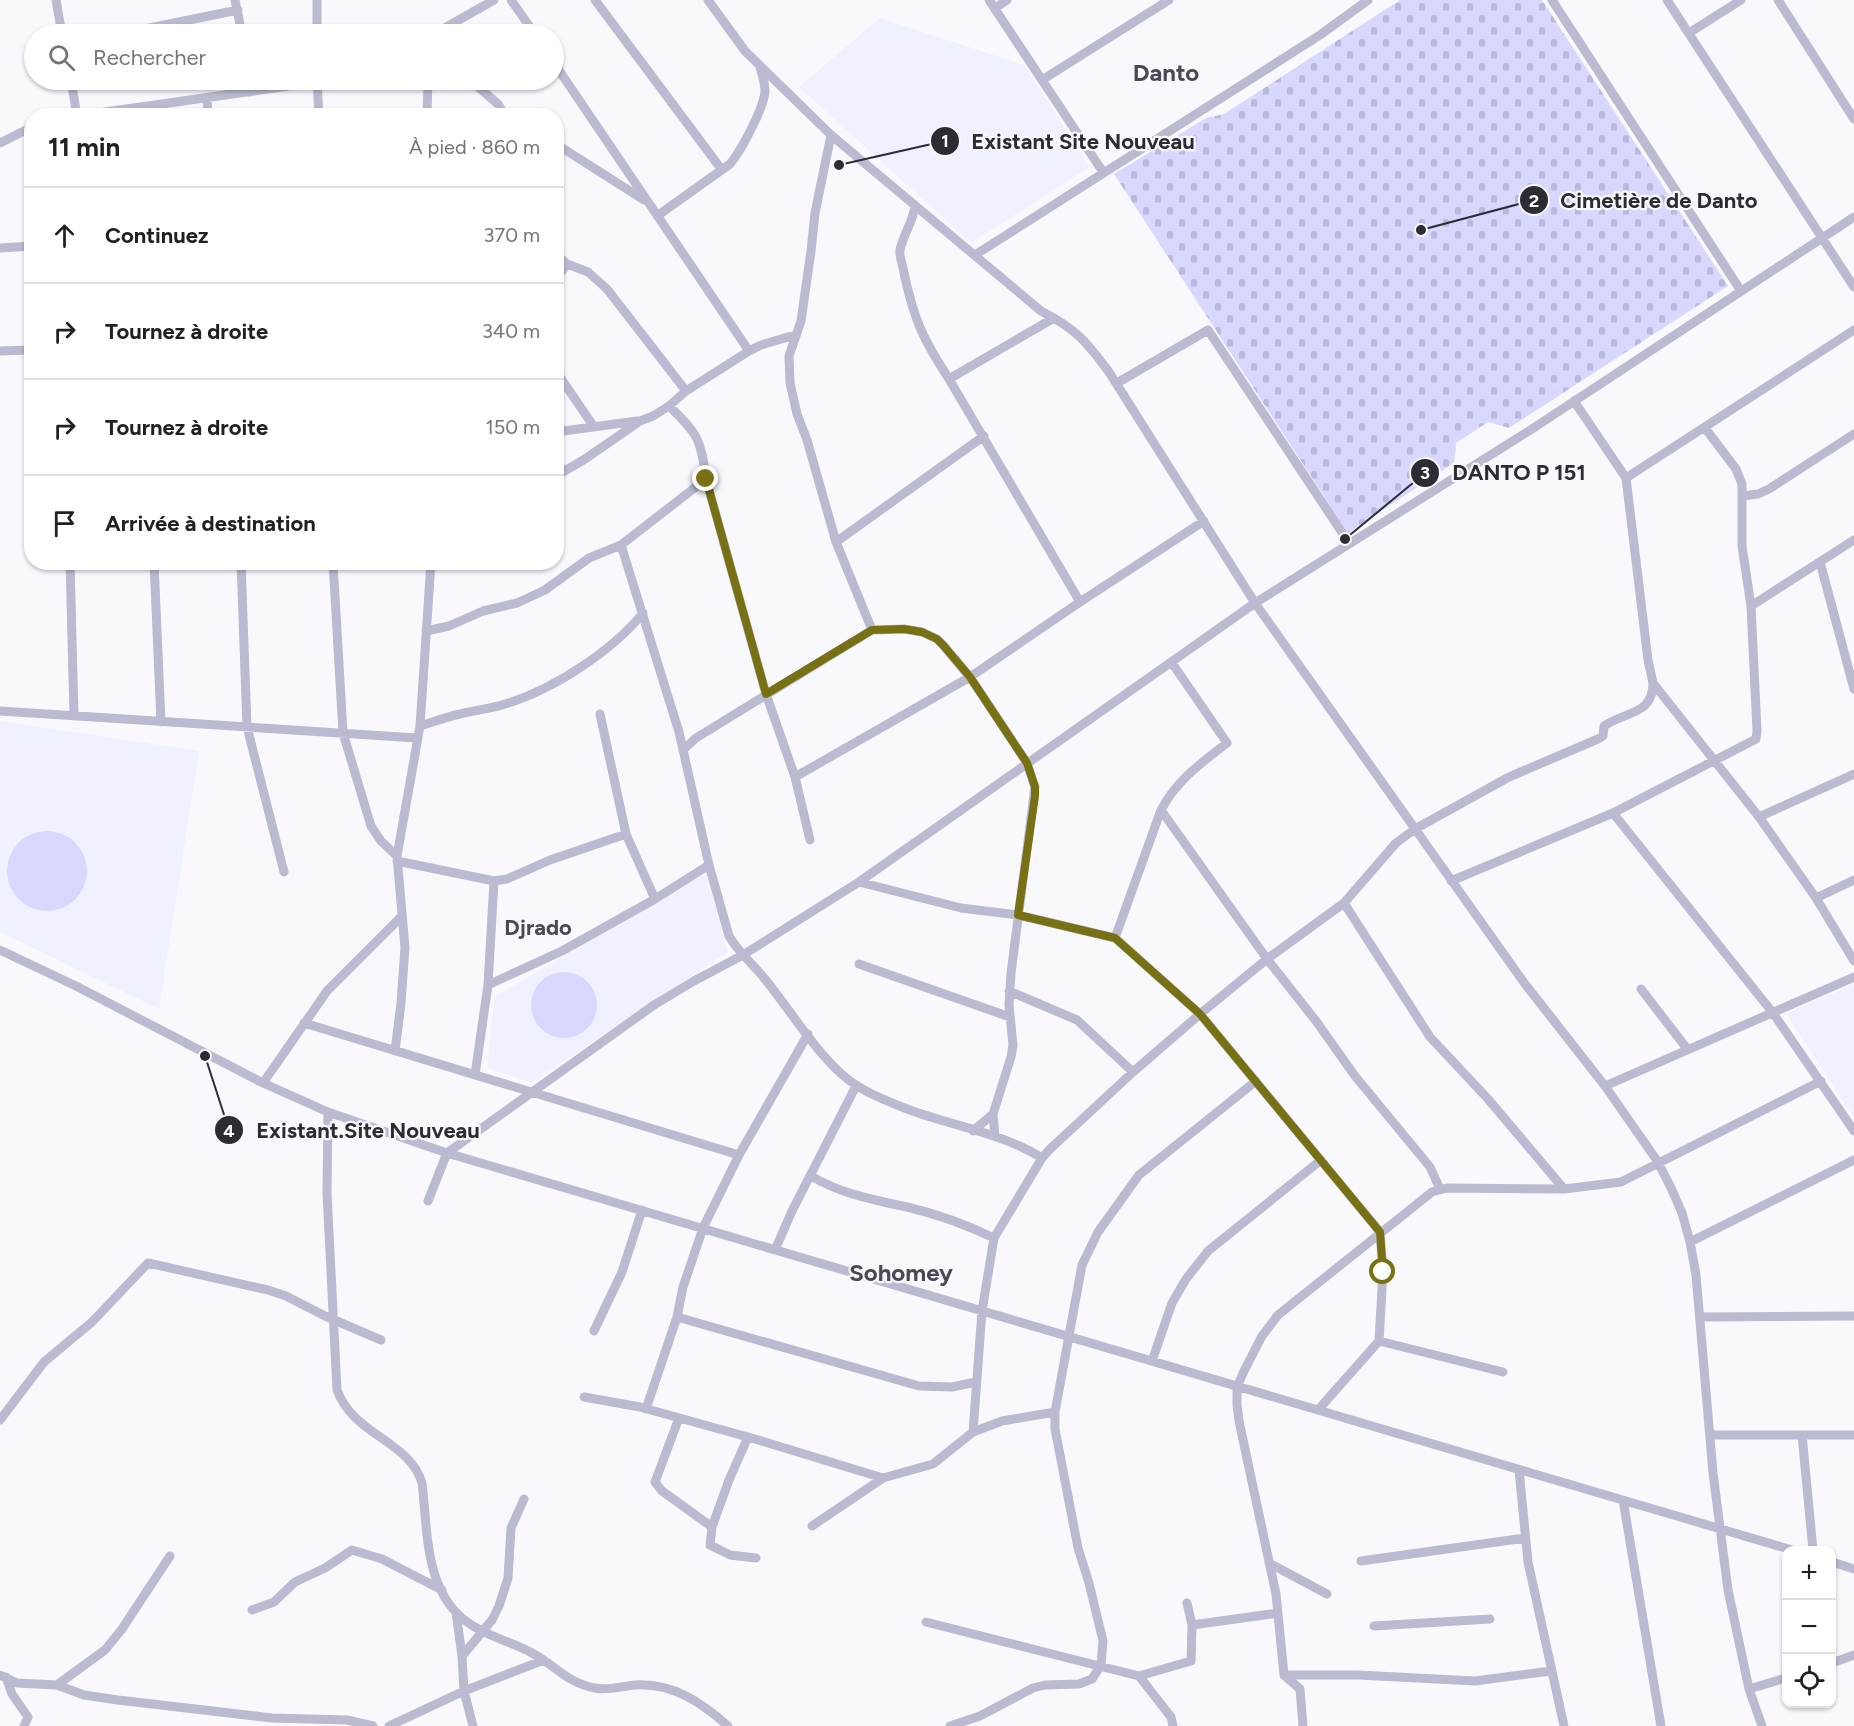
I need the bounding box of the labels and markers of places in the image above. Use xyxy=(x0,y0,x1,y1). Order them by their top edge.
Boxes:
callout: Existant Site Nouveau xyxy=(930,121,1207,161)
callout: Cimetière de Danto xyxy=(1519,180,1770,220)
callout: DANTO P 151 xyxy=(1410,453,1598,493)
callout: Existant.Site Nouveau xyxy=(214,1110,491,1150)

